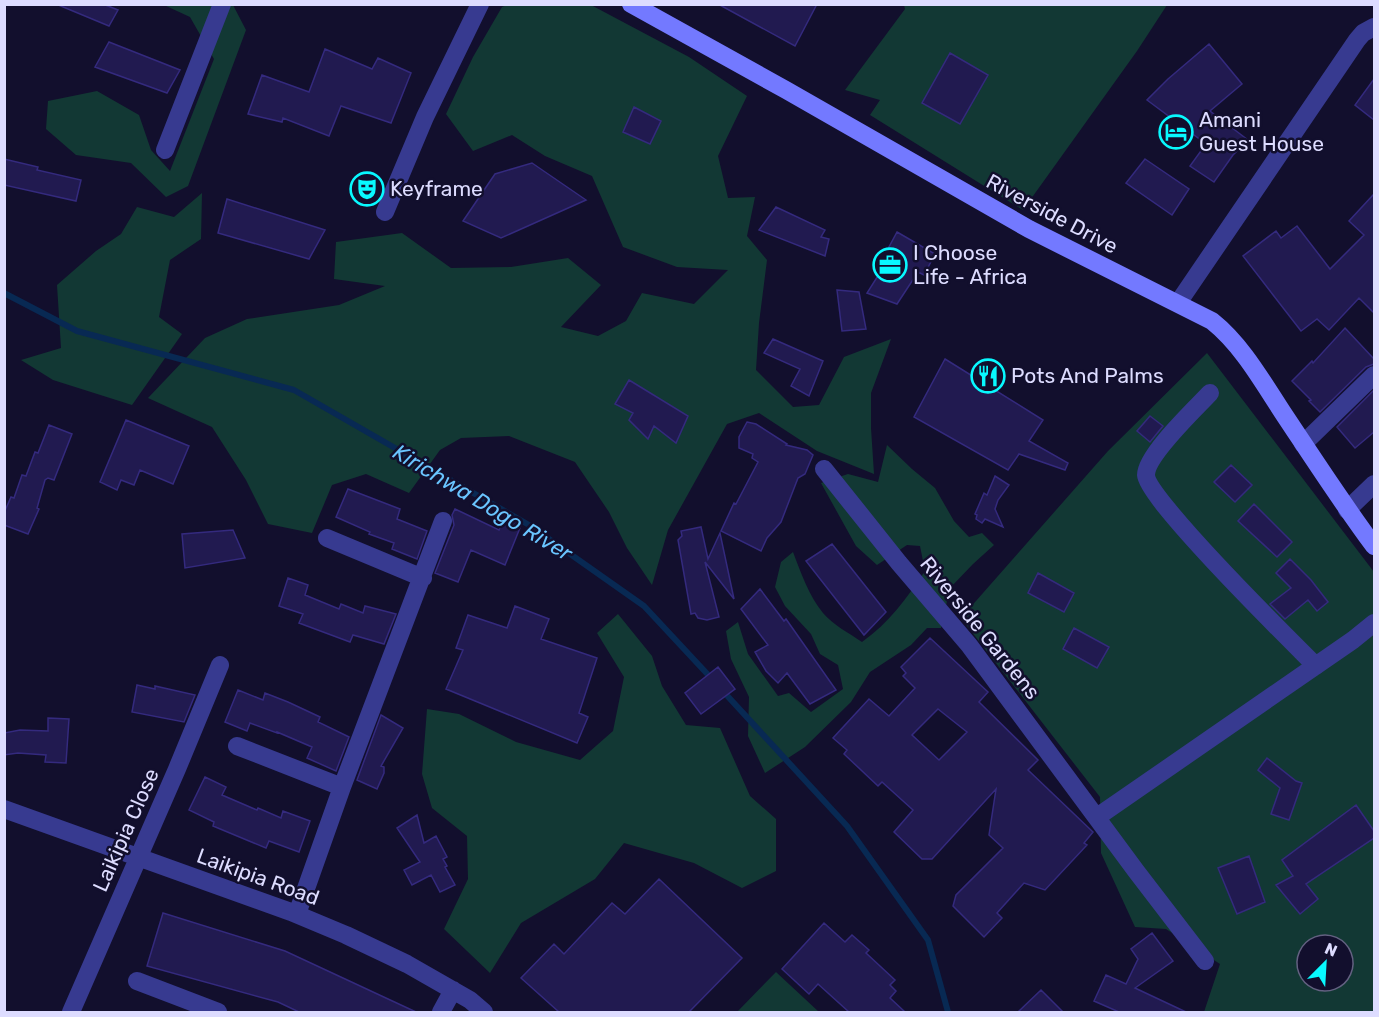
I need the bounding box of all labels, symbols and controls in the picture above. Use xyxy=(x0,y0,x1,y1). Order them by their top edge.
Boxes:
place label: Amani Guest House xyxy=(1199,107,1324,156)
hotel icon: Amani Guest House xyxy=(1158,114,1194,150)
street label: Riverside Drive xyxy=(982,168,1122,259)
theatre icon: Keyframe xyxy=(349,171,385,207)
place label: Keyframe xyxy=(390,176,483,201)
place label: I Choose Life - Africa xyxy=(913,240,1027,289)
office icon: I Choose Life - Africa xyxy=(872,247,908,283)
restaurant icon: Pots And Palms xyxy=(970,358,1006,394)
place label: Pots And Palms xyxy=(1011,363,1164,388)
water label: Kirichwa Dogo River xyxy=(388,438,579,567)
street label: Riverside Gardens xyxy=(915,551,1046,704)
street label: Laikipia Close xyxy=(87,764,164,895)
street label: Laikipia Road xyxy=(194,843,323,910)
north arrow xyxy=(1295,933,1355,993)
text: N xyxy=(1322,939,1340,961)

